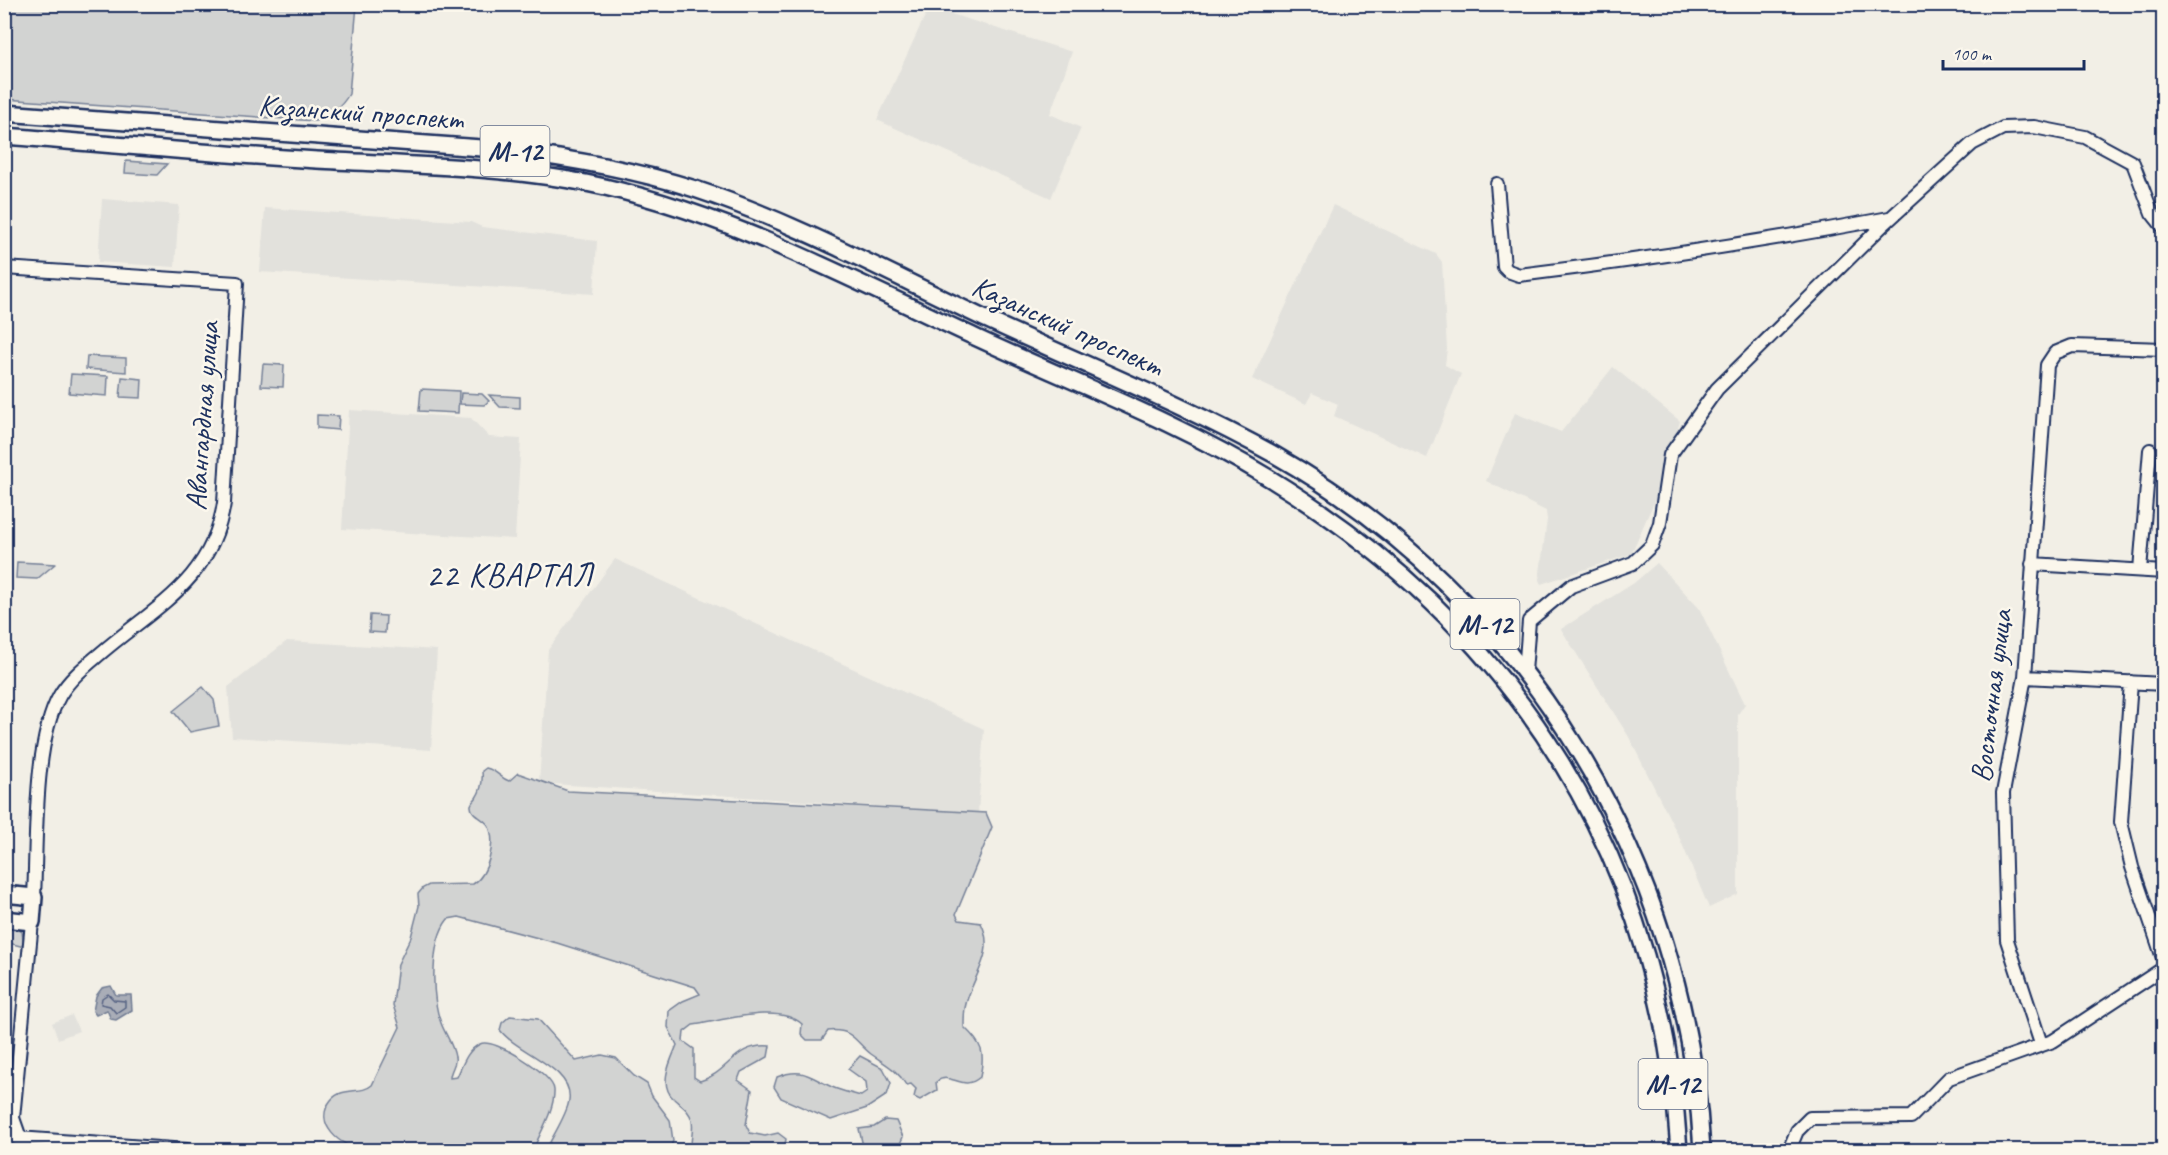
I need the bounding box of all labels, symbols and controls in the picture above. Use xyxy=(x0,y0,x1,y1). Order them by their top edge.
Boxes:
scale bar xyxy=(1943,33,2084,71)
text: 100 m xyxy=(1952,43,1993,65)
street label: Казанский проспект xyxy=(257,86,466,138)
road number: М-12 xyxy=(480,126,550,176)
street label: Казанский проспект xyxy=(966,267,1171,386)
street label: Авангардная улица xyxy=(176,319,228,512)
district label: 22 КВАРТАЛ xyxy=(426,554,595,596)
road number: М-12 xyxy=(1450,599,1520,649)
street label: Восточная улица xyxy=(1962,606,2021,784)
road number: М-12 xyxy=(1638,1059,1708,1109)

